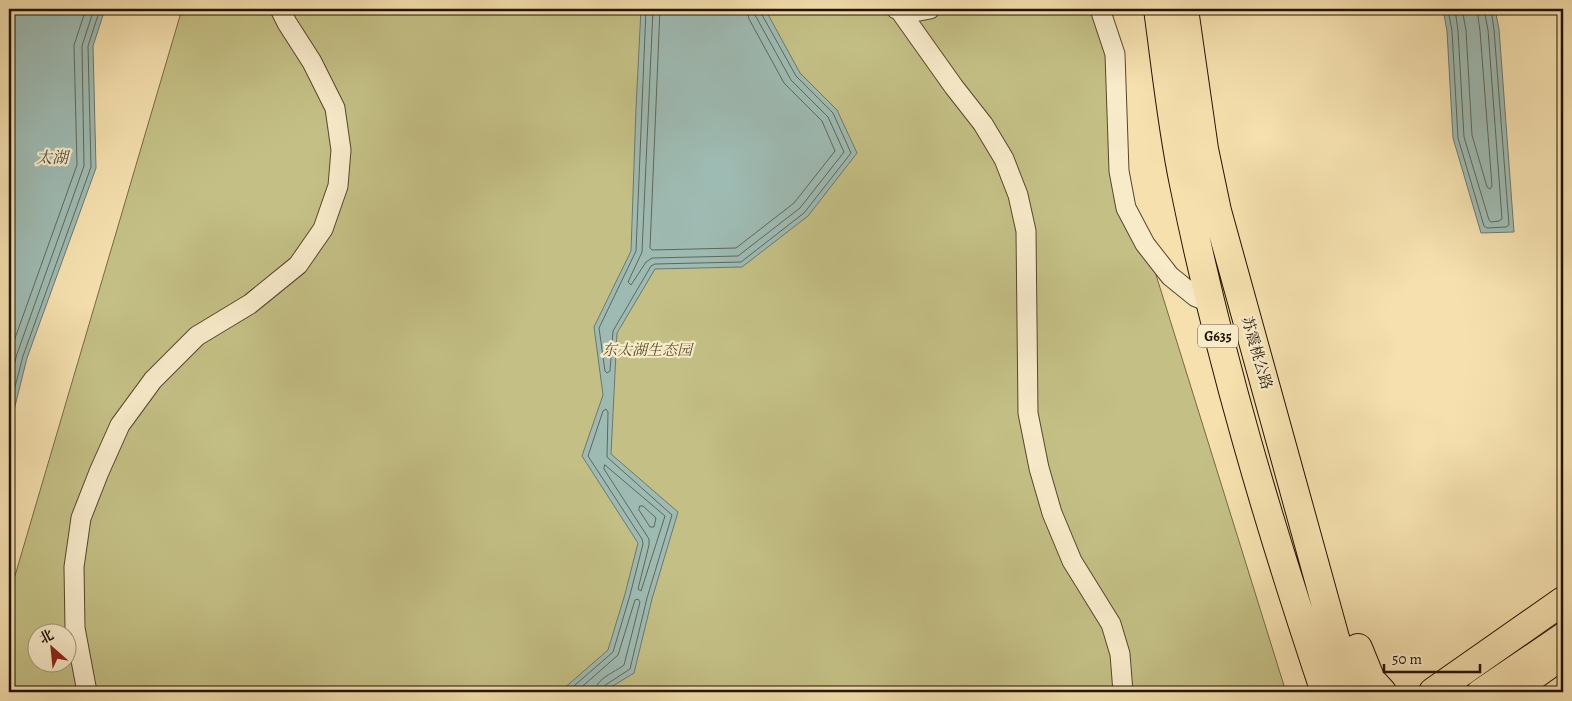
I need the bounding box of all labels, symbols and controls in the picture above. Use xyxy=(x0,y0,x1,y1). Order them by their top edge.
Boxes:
water label: 太湖 xyxy=(36,147,71,169)
street label: 苏震桃公路 xyxy=(1237,314,1277,392)
road number: G635 xyxy=(1198,324,1238,348)
park label: 东太湖生态园 xyxy=(602,340,694,360)
north arrow xyxy=(28,624,78,674)
text: 北 xyxy=(36,625,57,649)
scale bar xyxy=(1384,641,1481,673)
text: 50 m xyxy=(1392,649,1422,669)

